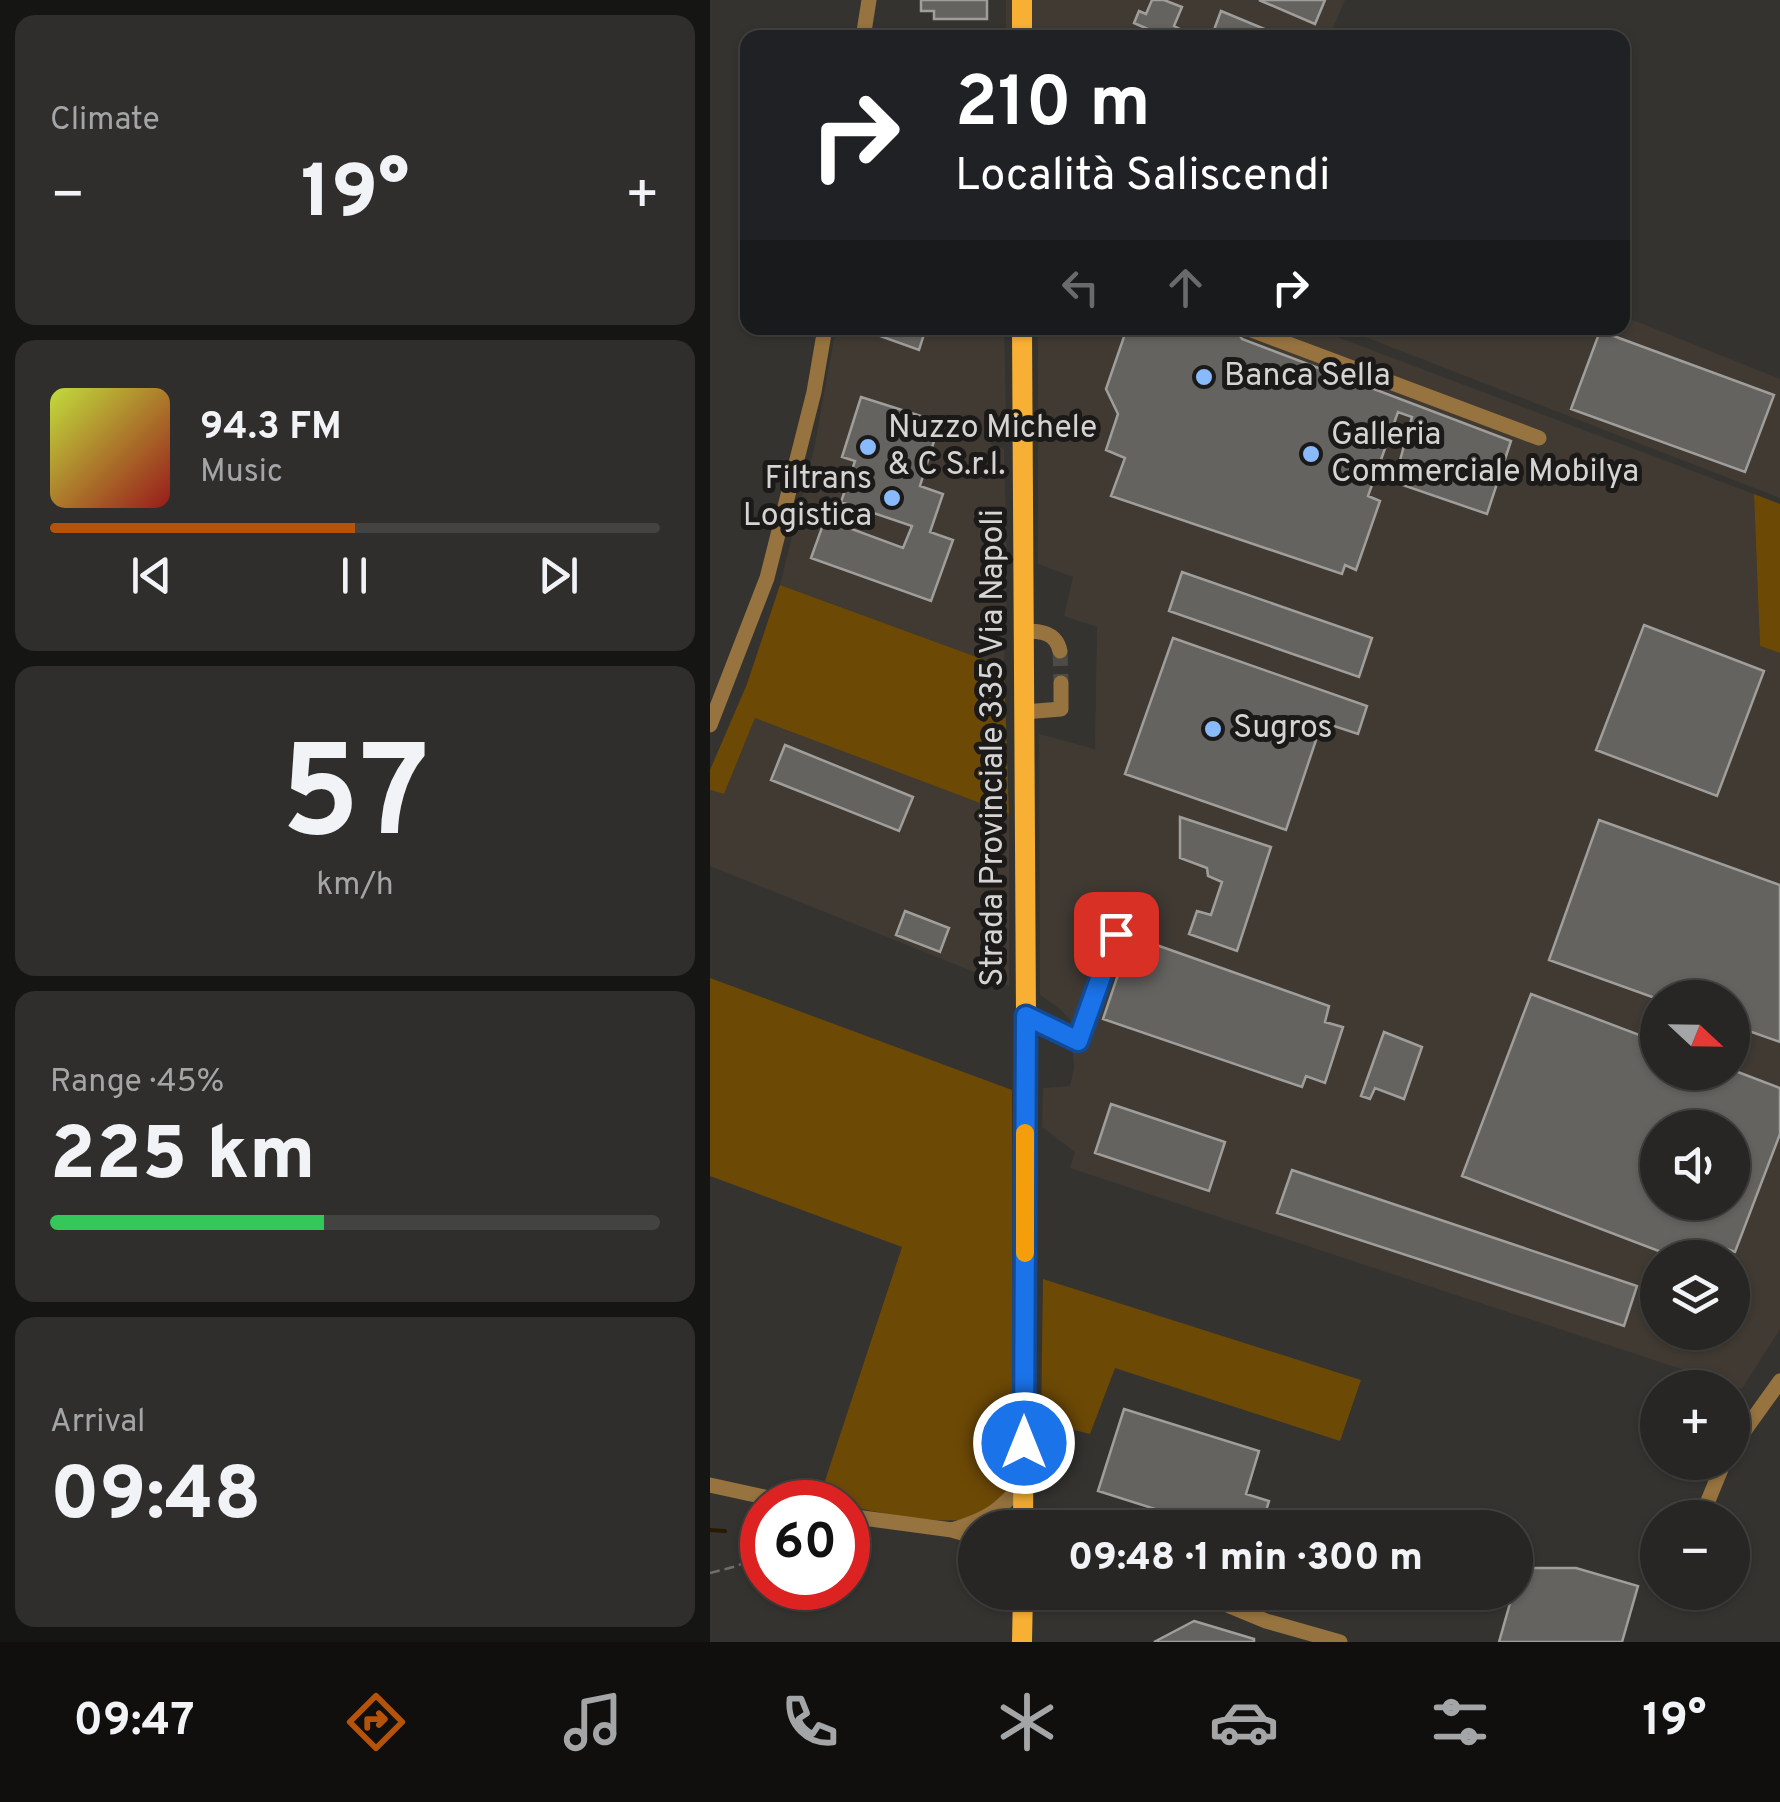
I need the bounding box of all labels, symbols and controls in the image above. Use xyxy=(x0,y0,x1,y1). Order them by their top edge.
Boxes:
text: 210 m xyxy=(955,62,1151,151)
icon: right xyxy=(790,70,920,200)
text: Climate xyxy=(50,101,160,141)
text: 19° xyxy=(301,149,409,244)
text: Località Saliscendi xyxy=(955,149,1330,206)
text: − xyxy=(50,163,85,233)
text: + xyxy=(625,163,660,233)
icon: left xyxy=(1053,260,1108,315)
icon: ahead xyxy=(1158,260,1213,315)
icon: right xyxy=(1263,260,1318,315)
place label: Banca Sella xyxy=(1224,357,1390,397)
marker: Banca Sella xyxy=(1193,366,1215,388)
text: 94.3 FM xyxy=(200,404,342,453)
place label: Nuzzo Michele & C S.r.l. xyxy=(888,409,1097,486)
place label: Galleria Commerciale Mobilya xyxy=(1331,416,1639,493)
marker: Nuzzo Michele & C S.r.l. xyxy=(857,436,879,458)
marker: Galleria Commerciale Mobilya xyxy=(1300,443,1322,465)
text: Music xyxy=(200,453,283,493)
place label: Filtrans Logistica xyxy=(743,460,872,537)
marker: Filtrans Logistica xyxy=(881,487,903,509)
street label: Strada Provinciale 335 Via Napoli xyxy=(974,509,1014,987)
icon: previous xyxy=(124,548,179,603)
icon: pause xyxy=(327,548,382,603)
icon: next xyxy=(531,548,586,603)
place label: Sugros xyxy=(1233,709,1332,749)
text: 57 xyxy=(280,718,430,883)
marker: Sugros xyxy=(1202,718,1224,740)
text: km/h xyxy=(316,866,394,906)
pin xyxy=(1074,892,1159,977)
icon: arrive xyxy=(1089,907,1144,962)
north arrow xyxy=(1640,980,1750,1090)
map controls xyxy=(1640,980,1750,1610)
text: Range · 45% xyxy=(50,1063,224,1103)
button: sound xyxy=(1640,1110,1750,1220)
text: 225 km xyxy=(50,1111,315,1206)
button: layers xyxy=(1640,1240,1750,1350)
button: + xyxy=(1640,1370,1750,1480)
position arrow xyxy=(972,1391,1076,1495)
text: Arrival xyxy=(50,1403,145,1443)
text: 09:48 xyxy=(50,1451,261,1546)
speed limit sign: 60 xyxy=(740,1480,870,1610)
button: − xyxy=(1640,1500,1750,1610)
text: 09:48 · 1 min · 300 m xyxy=(1068,1535,1423,1584)
icon: directions xyxy=(341,1687,411,1757)
icon: music xyxy=(558,1687,628,1757)
icon: phone xyxy=(775,1687,845,1757)
icon: climate xyxy=(992,1687,1062,1757)
icon: car xyxy=(1209,1687,1279,1757)
icon: filters xyxy=(1425,1687,1495,1757)
text: 09:47 xyxy=(73,1694,195,1751)
text: 19° xyxy=(1642,1694,1707,1751)

